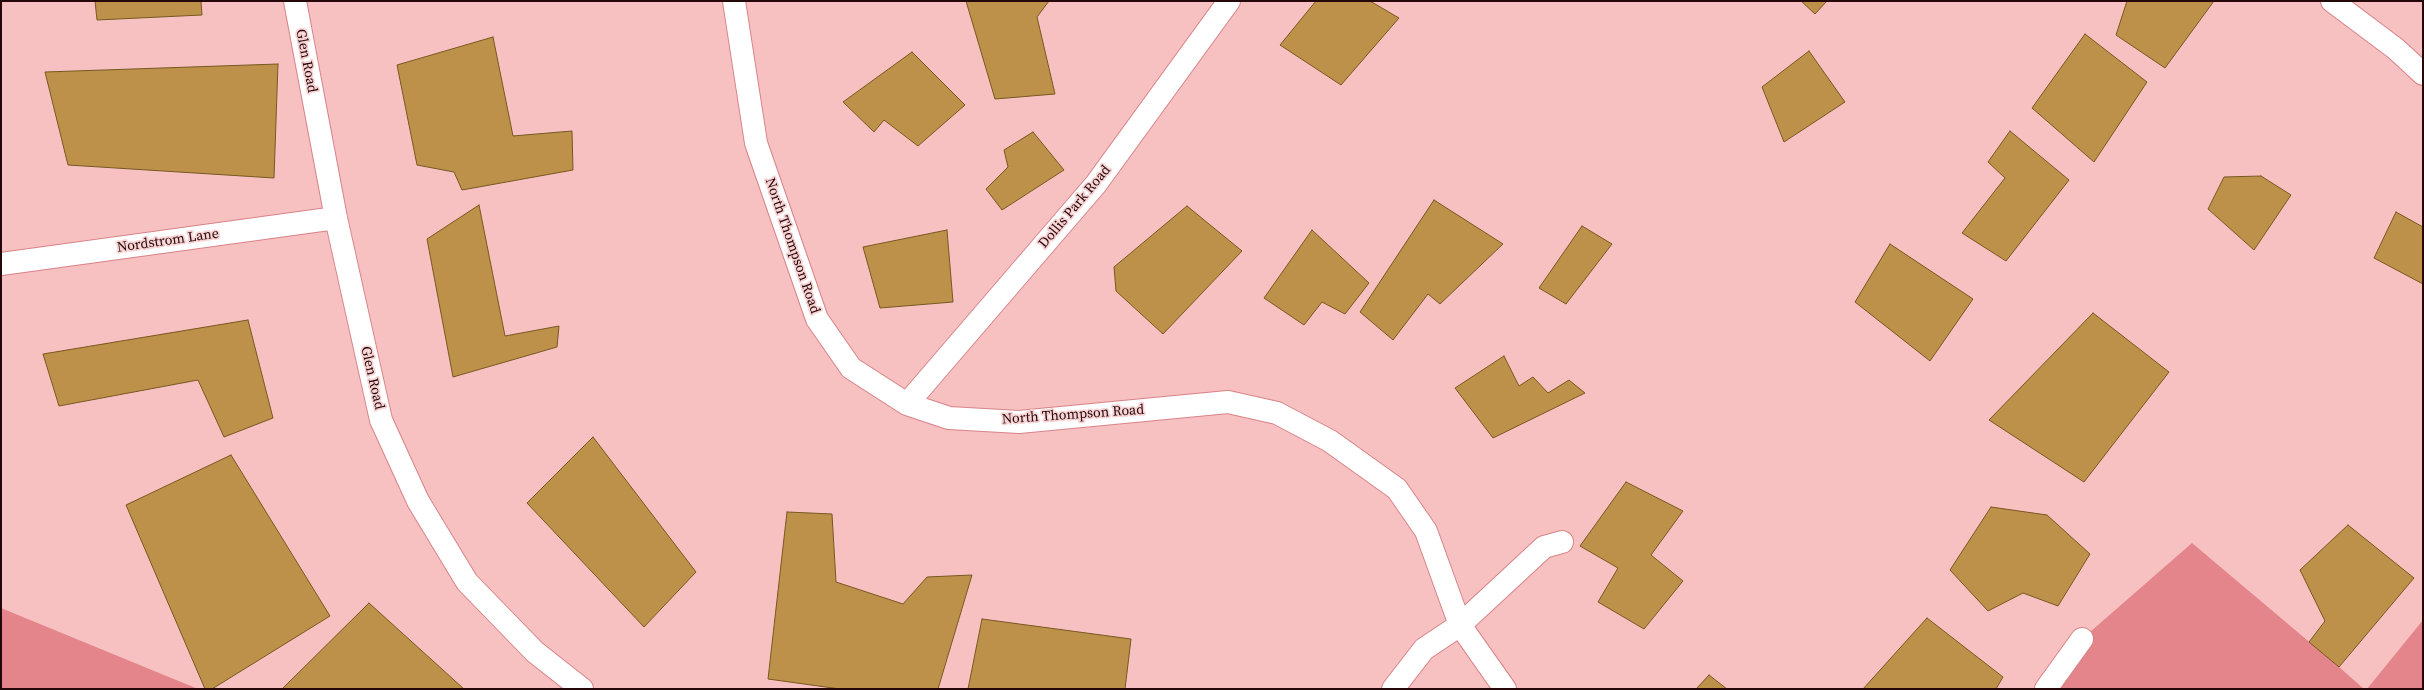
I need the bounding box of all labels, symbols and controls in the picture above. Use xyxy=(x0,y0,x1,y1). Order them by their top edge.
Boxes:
street label: Glen Road xyxy=(292,28,320,94)
street label: Dollis Park Road xyxy=(1035,162,1115,252)
street label: North Thompson Road xyxy=(761,176,823,316)
street label: Nordstrom Lane xyxy=(116,226,220,256)
street label: Glen Road xyxy=(357,345,387,411)
street label: North Thompson Road xyxy=(1001,402,1145,428)

